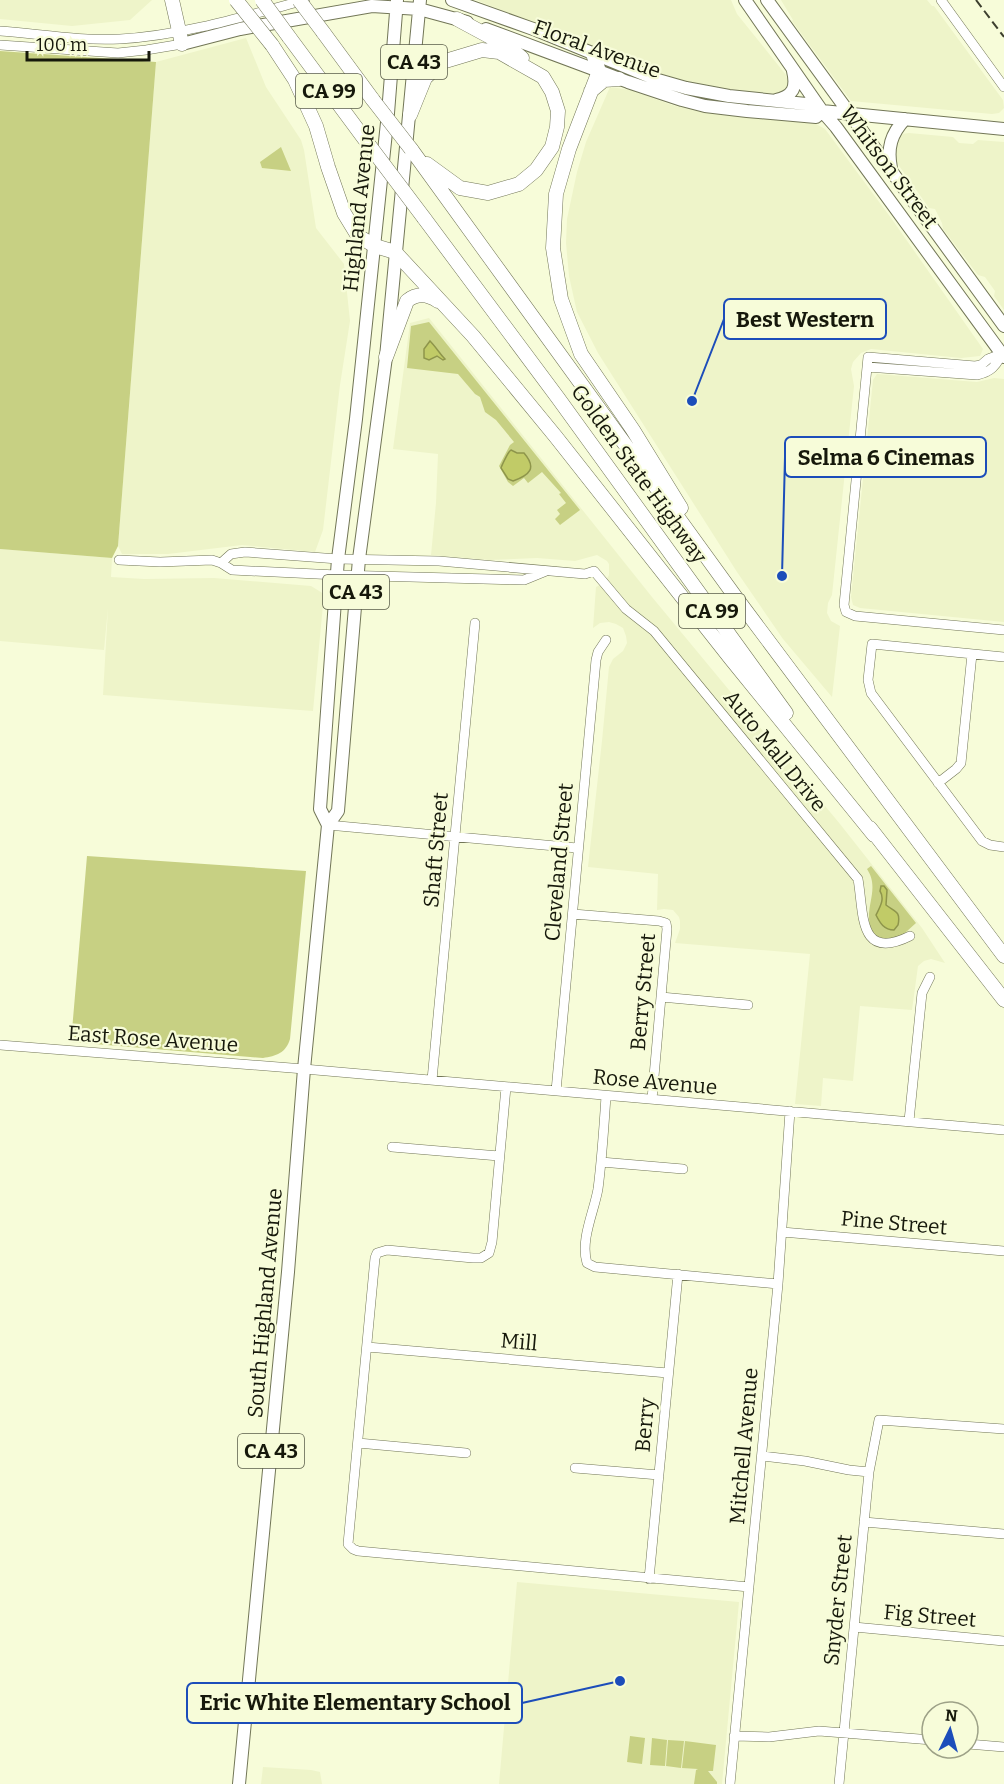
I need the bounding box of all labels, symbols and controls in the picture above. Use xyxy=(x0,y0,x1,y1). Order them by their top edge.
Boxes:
street label: Floral Avenue xyxy=(530,14,664,84)
scale bar xyxy=(27,24,148,62)
text: 100 m xyxy=(36,34,87,56)
road number: CA 43 xyxy=(381,45,447,79)
road number: CA 99 xyxy=(296,74,362,108)
street label: Whitson Street xyxy=(834,101,944,234)
street label: Highland Avenue xyxy=(337,123,381,293)
callout: Best Western xyxy=(724,299,886,339)
text: Best Western xyxy=(736,306,874,333)
street label: Golden State Highway xyxy=(565,380,713,569)
callout: Selma 6 Cinemas xyxy=(785,437,986,477)
text: Selma 6 Cinemas xyxy=(797,444,975,471)
road number: CA 43 xyxy=(323,575,389,609)
road number: CA 99 xyxy=(679,594,745,628)
street label: Auto Mall Drive xyxy=(718,685,832,817)
street label: Cleveland Street xyxy=(539,781,579,942)
street label: Shaft Street xyxy=(418,791,454,909)
street label: Berry Street xyxy=(625,932,661,1052)
street label: East Rose Avenue xyxy=(67,1020,239,1058)
street label: Rose Avenue xyxy=(592,1064,718,1100)
street label: South Highland Avenue xyxy=(242,1187,288,1419)
street label: Pine Street xyxy=(840,1205,949,1241)
street label: Mill xyxy=(499,1327,539,1357)
street label: Mitchell Avenue xyxy=(724,1366,764,1526)
street label: Berry xyxy=(630,1396,660,1453)
road number: CA 43 xyxy=(238,1434,304,1468)
street label: Snyder Street xyxy=(818,1533,858,1667)
street label: Fig Street xyxy=(883,1599,978,1633)
callout: Eric White Elementary School xyxy=(187,1683,522,1723)
text: Eric White Elementary School xyxy=(199,1689,511,1716)
north arrow xyxy=(920,1700,980,1760)
text: N xyxy=(944,1706,958,1726)

